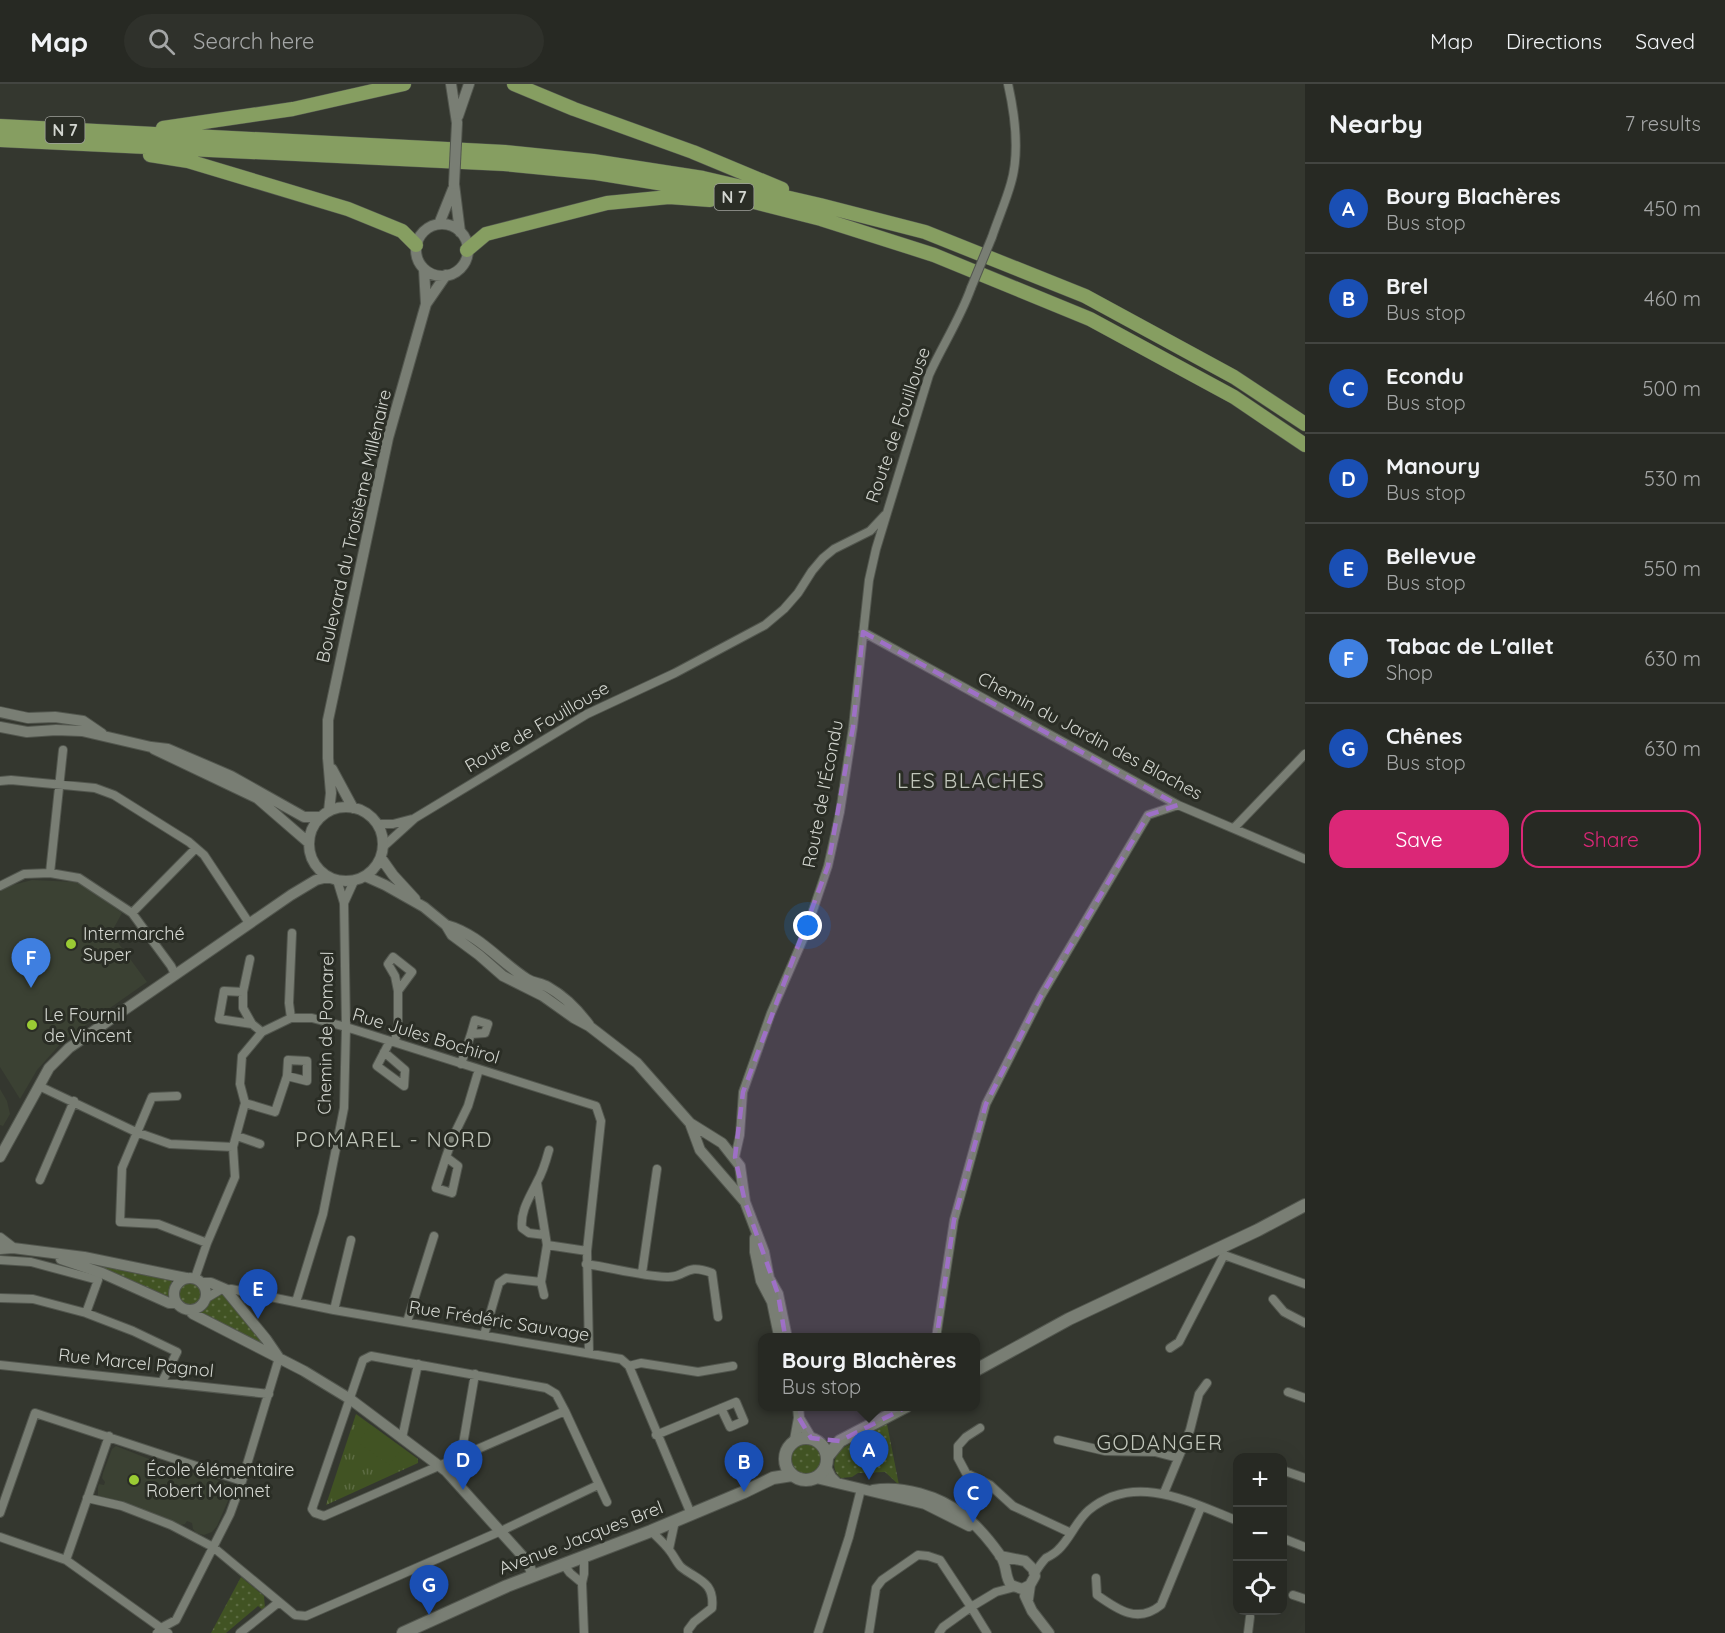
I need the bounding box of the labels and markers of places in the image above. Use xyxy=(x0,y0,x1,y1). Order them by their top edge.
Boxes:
place label: Intermarché Super xyxy=(83,922,185,966)
marker: Intermarché Super xyxy=(64,937,78,951)
pin: F xyxy=(12,938,51,988)
place label: Le Fournil de Vincent xyxy=(44,1003,132,1047)
marker: Le Fournil de Vincent xyxy=(25,1018,39,1032)
pin: E xyxy=(238,1270,278,1319)
pin: A xyxy=(850,1430,888,1480)
pin: D xyxy=(444,1440,482,1490)
pin: B xyxy=(724,1442,764,1492)
place label: École élémentaire Robert Monnet xyxy=(146,1458,294,1502)
marker: École élémentaire Robert Monnet xyxy=(127,1473,141,1487)
pin: C xyxy=(954,1474,992,1523)
pin: G xyxy=(410,1566,448,1615)

